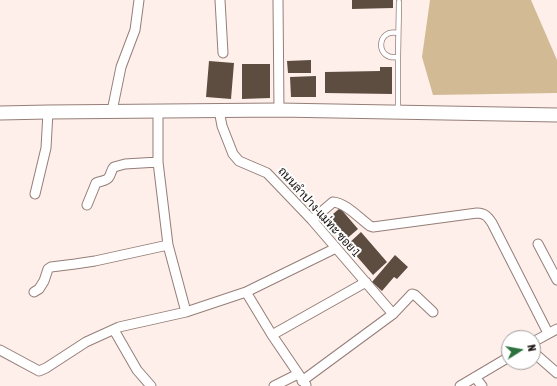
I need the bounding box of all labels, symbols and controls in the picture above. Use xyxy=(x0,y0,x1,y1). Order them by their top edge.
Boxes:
street label: ถนนลำปาง-แม่ทะ ซอย 1 xyxy=(275,164,363,260)
north arrow xyxy=(501,330,541,370)
text: N xyxy=(525,344,538,352)

